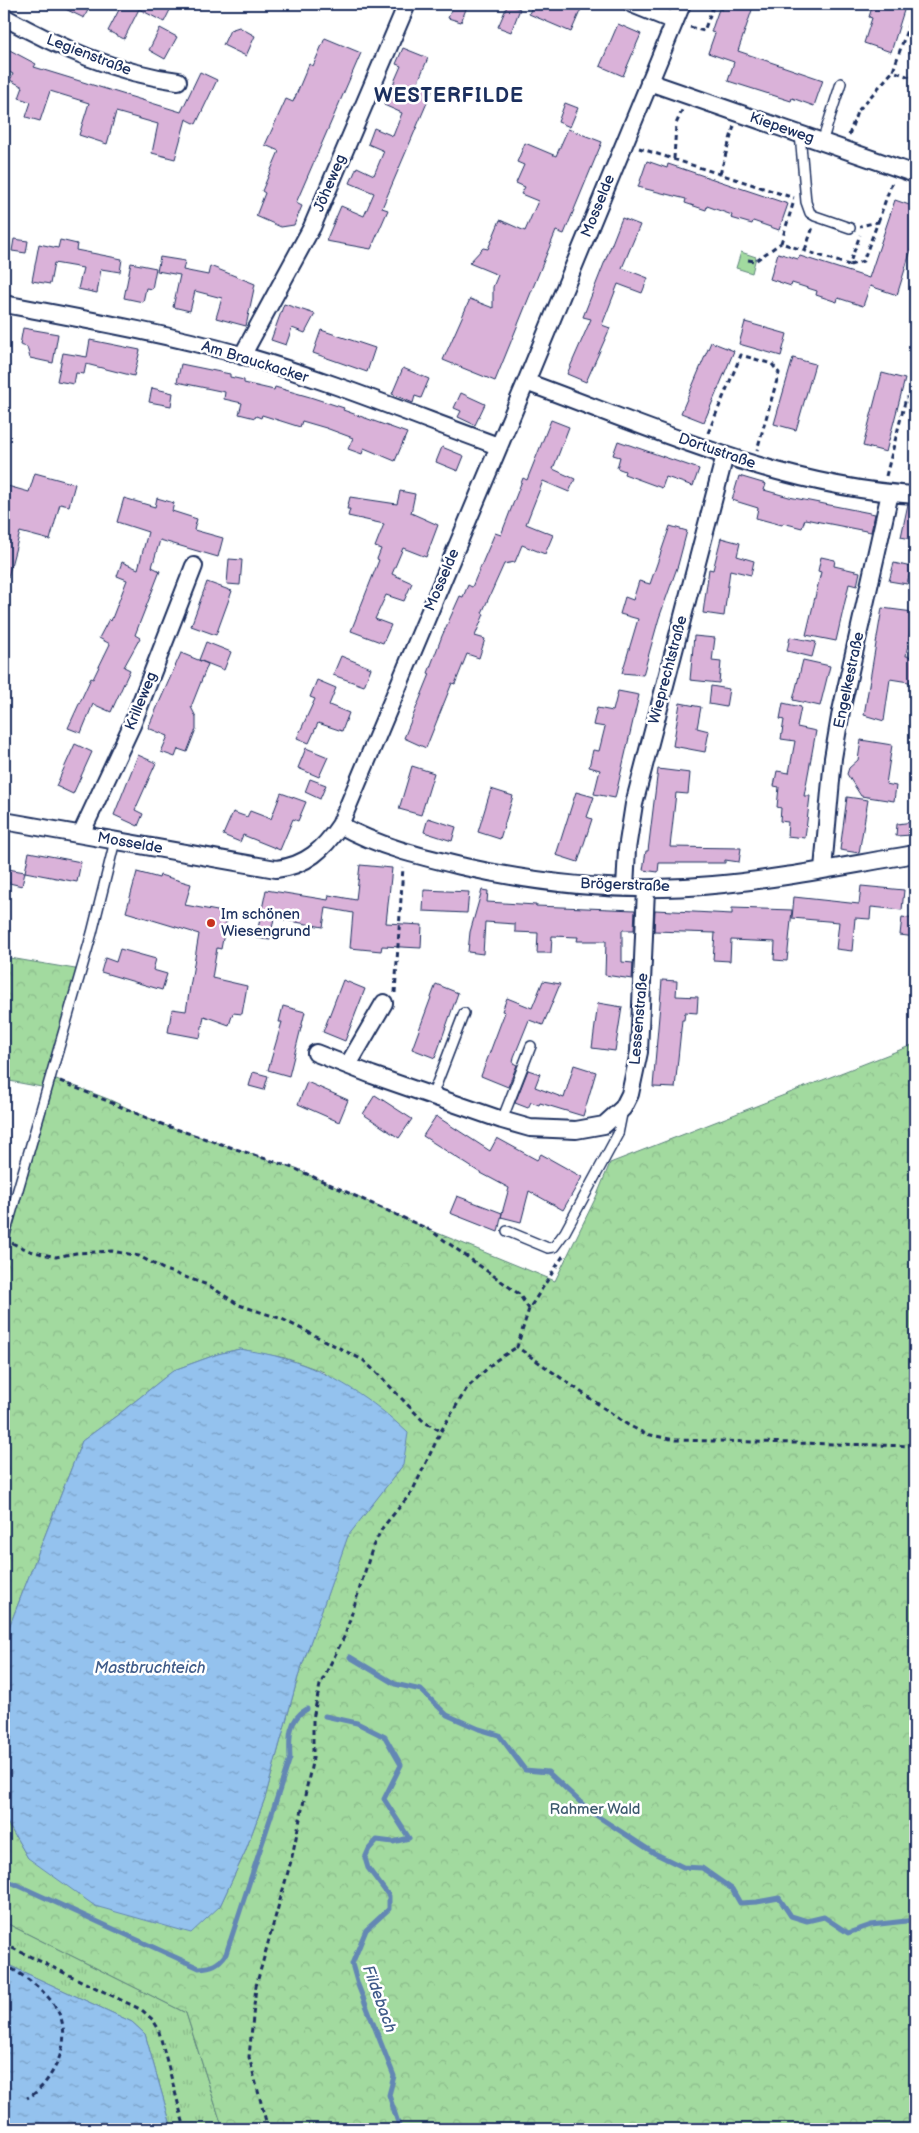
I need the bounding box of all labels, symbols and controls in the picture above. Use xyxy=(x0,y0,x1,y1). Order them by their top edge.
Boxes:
street label: Legienstraße xyxy=(44,30,134,80)
district label: WESTERFILDE xyxy=(374,84,524,108)
street label: Kiepeweg xyxy=(747,108,817,148)
street label: Jöheweg xyxy=(309,151,351,215)
street label: Mosselde xyxy=(577,172,619,240)
street label: Am Brauckacker xyxy=(199,337,311,387)
street label: Dortustraße xyxy=(676,429,758,473)
street label: Mosselde xyxy=(420,546,464,614)
street label: Wieprechtstraße xyxy=(644,613,692,726)
street label: Engelkestraße xyxy=(830,630,869,730)
street label: Krilleweg xyxy=(121,669,161,733)
street label: Mosselde xyxy=(96,828,164,858)
street label: Brögerstraße xyxy=(580,874,670,896)
place label: Im schönen Wiesengrund xyxy=(221,905,311,941)
marker: Im schönen Wiesengrund xyxy=(205,917,217,929)
street label: Lessenstraße xyxy=(626,972,652,1066)
water label: Mastbruchteich xyxy=(94,1659,206,1678)
park label: Rahmer Wald xyxy=(550,1800,640,1819)
water label: Fildebach xyxy=(358,1963,400,2036)

